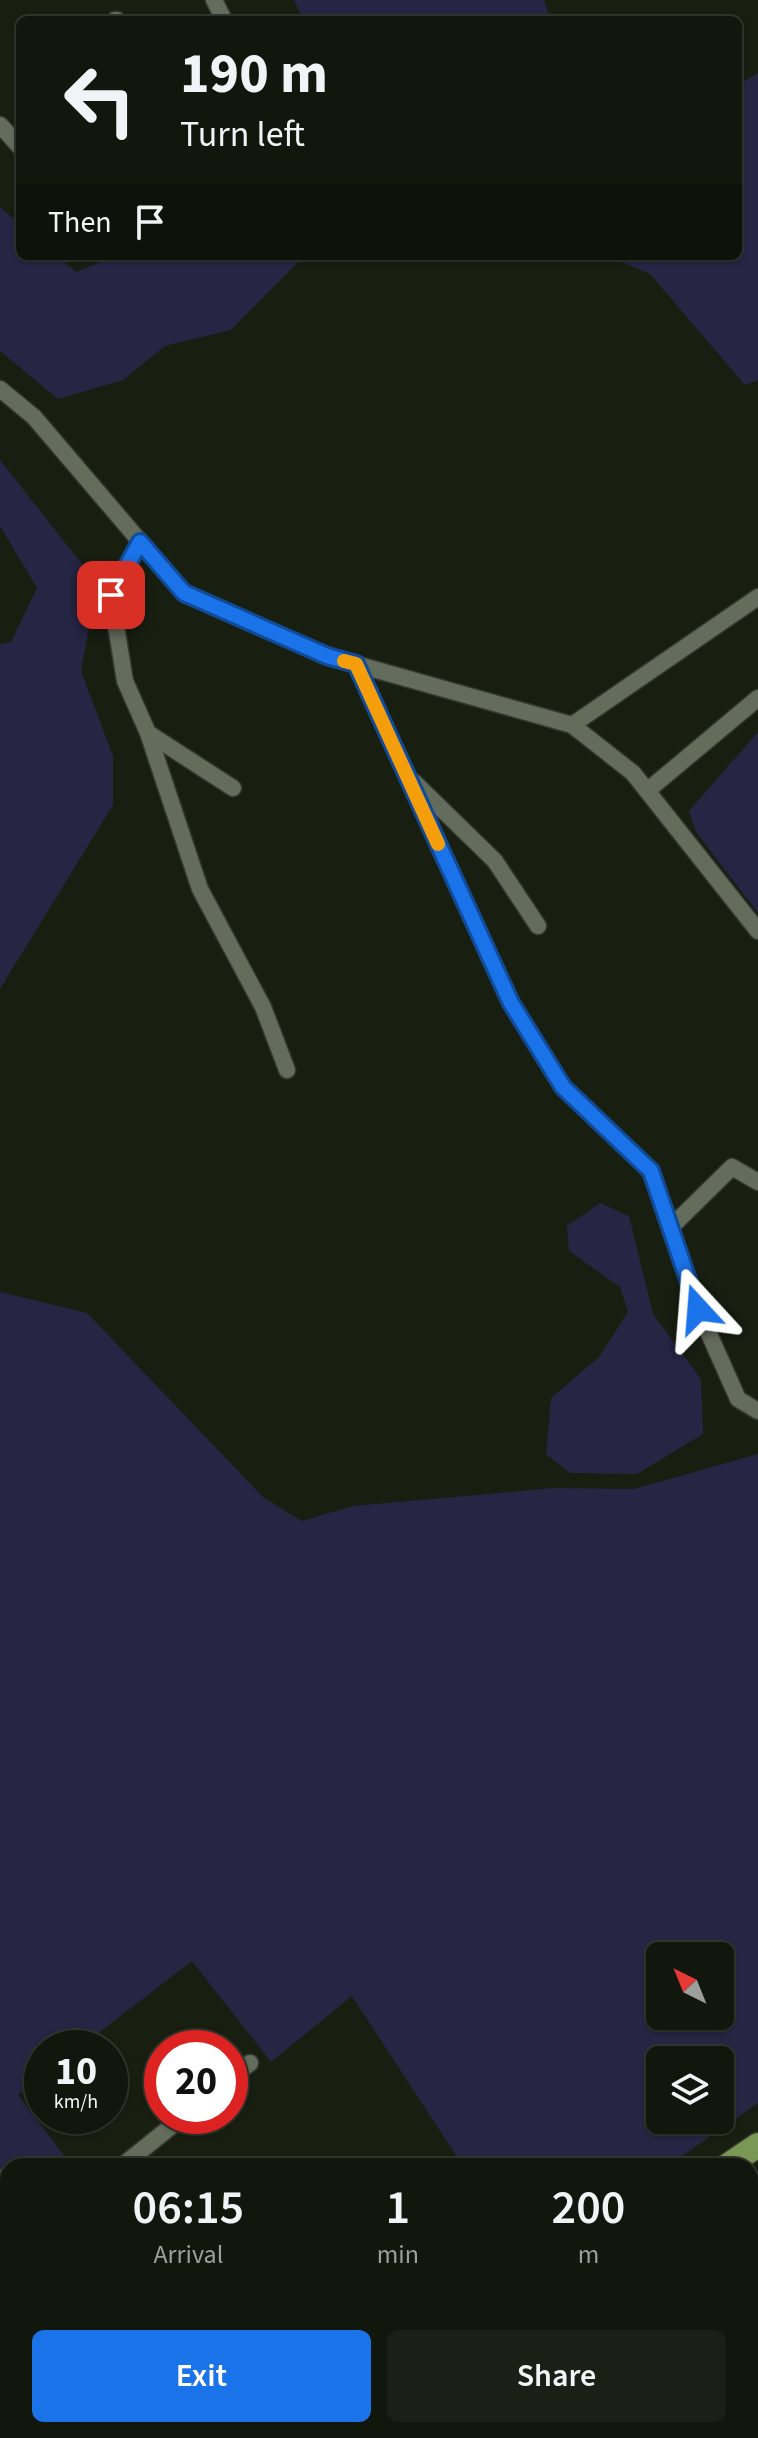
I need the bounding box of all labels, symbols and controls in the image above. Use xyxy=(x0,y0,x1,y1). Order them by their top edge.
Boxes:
text: 190 m xyxy=(180,35,328,114)
icon: left xyxy=(48,48,152,152)
text: Turn left xyxy=(180,109,305,160)
icon: arrive xyxy=(128,200,172,244)
text: Then xyxy=(48,201,112,244)
pin xyxy=(77,561,145,629)
icon: arrive xyxy=(89,573,133,617)
position arrow xyxy=(656,1267,740,1351)
north arrow xyxy=(646,1942,734,2030)
map controls xyxy=(646,1942,734,2134)
speed limit sign: 20 xyxy=(144,2030,248,2134)
text: 10 xyxy=(55,2043,97,2100)
button: layers xyxy=(646,2046,734,2134)
text: km/h xyxy=(54,2088,98,2116)
text: 06:15 xyxy=(133,2174,244,2242)
text: 1 xyxy=(386,2174,410,2242)
text: 200 xyxy=(552,2174,625,2242)
text: Arrival xyxy=(153,2236,223,2273)
text: min xyxy=(377,2236,419,2273)
text: m xyxy=(578,2236,599,2273)
button: Exit xyxy=(32,2330,371,2422)
button: Share xyxy=(387,2330,726,2422)

